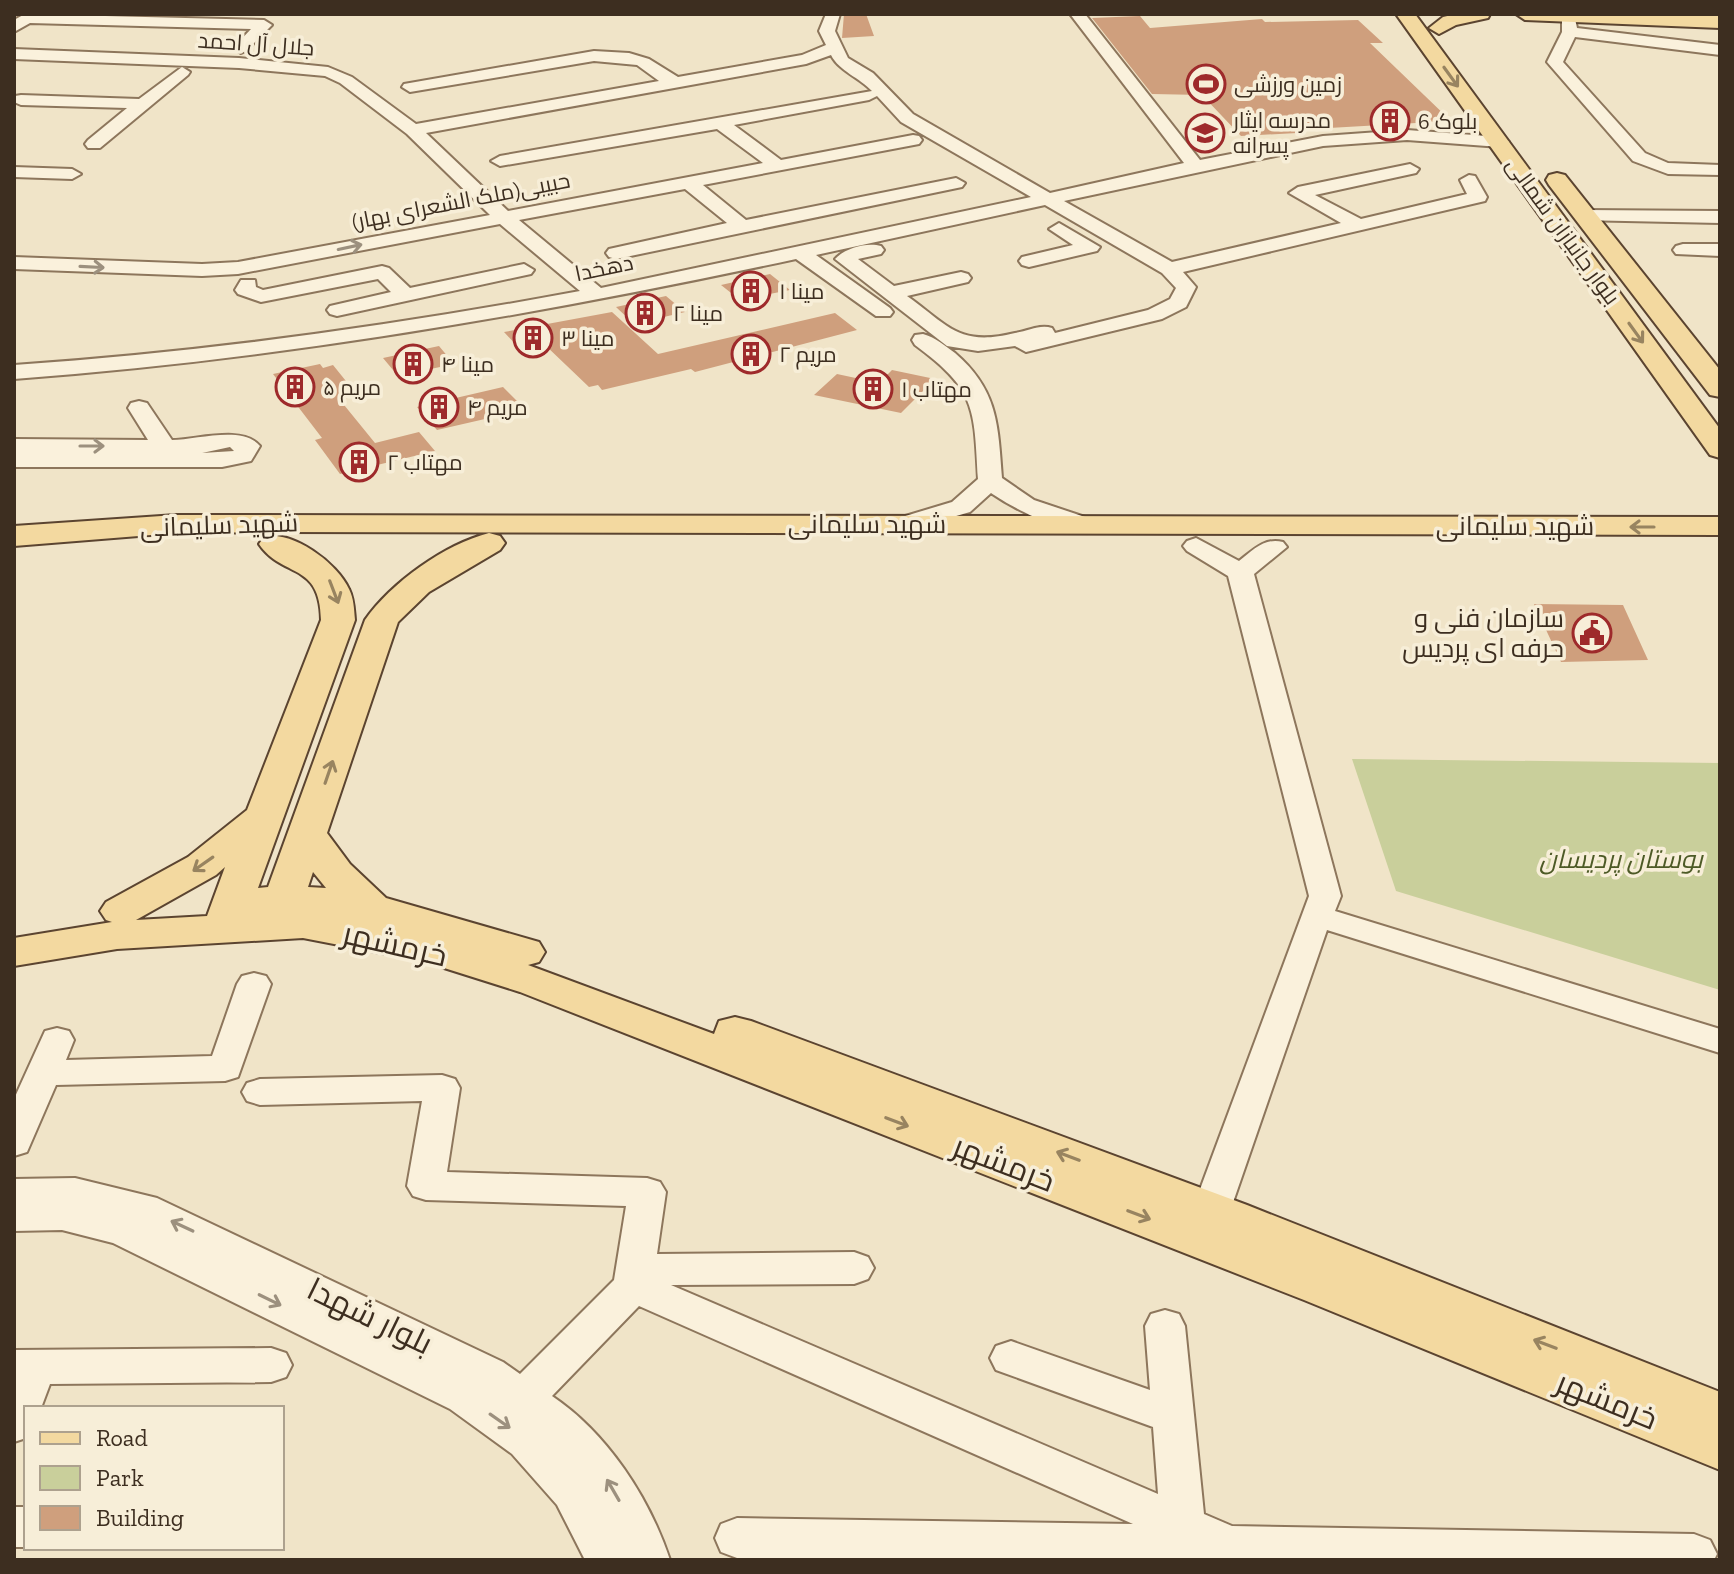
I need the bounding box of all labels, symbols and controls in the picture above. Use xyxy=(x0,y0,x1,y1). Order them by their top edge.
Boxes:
street label: جلال آل احمد xyxy=(197,26,315,62)
sports icon: زمین ورزشی xyxy=(1185,63,1227,105)
one-way arrow xyxy=(1443,65,1459,87)
place label: زمین ورزشی xyxy=(1234,71,1342,98)
building icon: بلوک 6 xyxy=(1369,100,1411,142)
place label: مدرسه ایثار پسرانه xyxy=(1231,107,1331,160)
place label: بلوک 6 xyxy=(1418,108,1477,135)
school or university icon: مدرسه ایثار پسرانه xyxy=(1184,112,1226,154)
street label: بلوار جانبازان شمالی xyxy=(1500,152,1626,310)
street label: حبیبی(ملک الشعرای بهار) xyxy=(350,167,572,235)
one-way arrow xyxy=(337,239,362,254)
street label: دهخدا xyxy=(572,249,636,287)
one-way arrow xyxy=(78,259,105,274)
building icon: مینا ۱ xyxy=(730,270,772,312)
place label: مینا ۱ xyxy=(779,278,824,305)
building icon: مینا ۲ xyxy=(624,292,666,334)
place label: مینا ۲ xyxy=(673,300,723,327)
building icon: مینا ۳ xyxy=(512,317,554,359)
one-way arrow xyxy=(1628,321,1645,343)
place label: مینا ۳ xyxy=(561,325,614,352)
building icon: مریم ۲ xyxy=(730,333,772,375)
place label: مریم ۲ xyxy=(779,341,837,370)
building icon: مینا ۴ xyxy=(392,343,434,385)
place label: مینا ۴ xyxy=(441,351,494,378)
building icon: مریم ۵ xyxy=(274,366,316,408)
building icon: مهتاب ۱ xyxy=(852,368,894,410)
place label: مریم ۵ xyxy=(323,374,381,403)
place label: مهتاب ۱ xyxy=(901,376,972,403)
building icon: مریم ۴ xyxy=(418,386,460,428)
place label: مریم ۴ xyxy=(467,394,528,423)
one-way arrow xyxy=(78,438,105,454)
building icon: مهتاب ۲ xyxy=(338,441,380,483)
place label: مهتاب ۲ xyxy=(387,449,463,476)
street label: شهید سلیمانی xyxy=(139,506,299,544)
street label: شهید سلیمانی xyxy=(788,508,946,540)
street label: شهید سلیمانی xyxy=(1436,510,1594,542)
one-way arrow xyxy=(1629,519,1656,535)
one-way arrow xyxy=(328,579,342,603)
place label: سازمان فنی و حرفه ای پردیس xyxy=(1402,602,1564,665)
public building icon: سازمان فنی و حرفه ای پردیس xyxy=(1571,612,1613,654)
one-way arrow xyxy=(323,760,338,785)
park label: بوستان پردیسان xyxy=(1539,843,1705,876)
one-way arrow xyxy=(193,856,215,872)
street label: خرمشهر xyxy=(337,913,451,974)
one-way arrow xyxy=(884,1116,909,1130)
street label: خرمشهر xyxy=(946,1126,1060,1200)
one-way arrow xyxy=(1056,1148,1081,1162)
one-way arrow xyxy=(1126,1209,1151,1223)
one-way arrow xyxy=(171,1218,195,1233)
street label: بلوار شهدا xyxy=(301,1269,439,1363)
one-way arrow xyxy=(258,1293,282,1309)
one-way arrow xyxy=(1533,1335,1558,1350)
street label: خرمشهر xyxy=(1549,1362,1663,1437)
legend xyxy=(24,1406,284,1550)
one-way arrow xyxy=(488,1413,510,1429)
text: Road xyxy=(96,1423,148,1452)
text: Park xyxy=(96,1463,144,1492)
one-way arrow xyxy=(605,1479,620,1503)
text: Building xyxy=(96,1503,184,1532)

